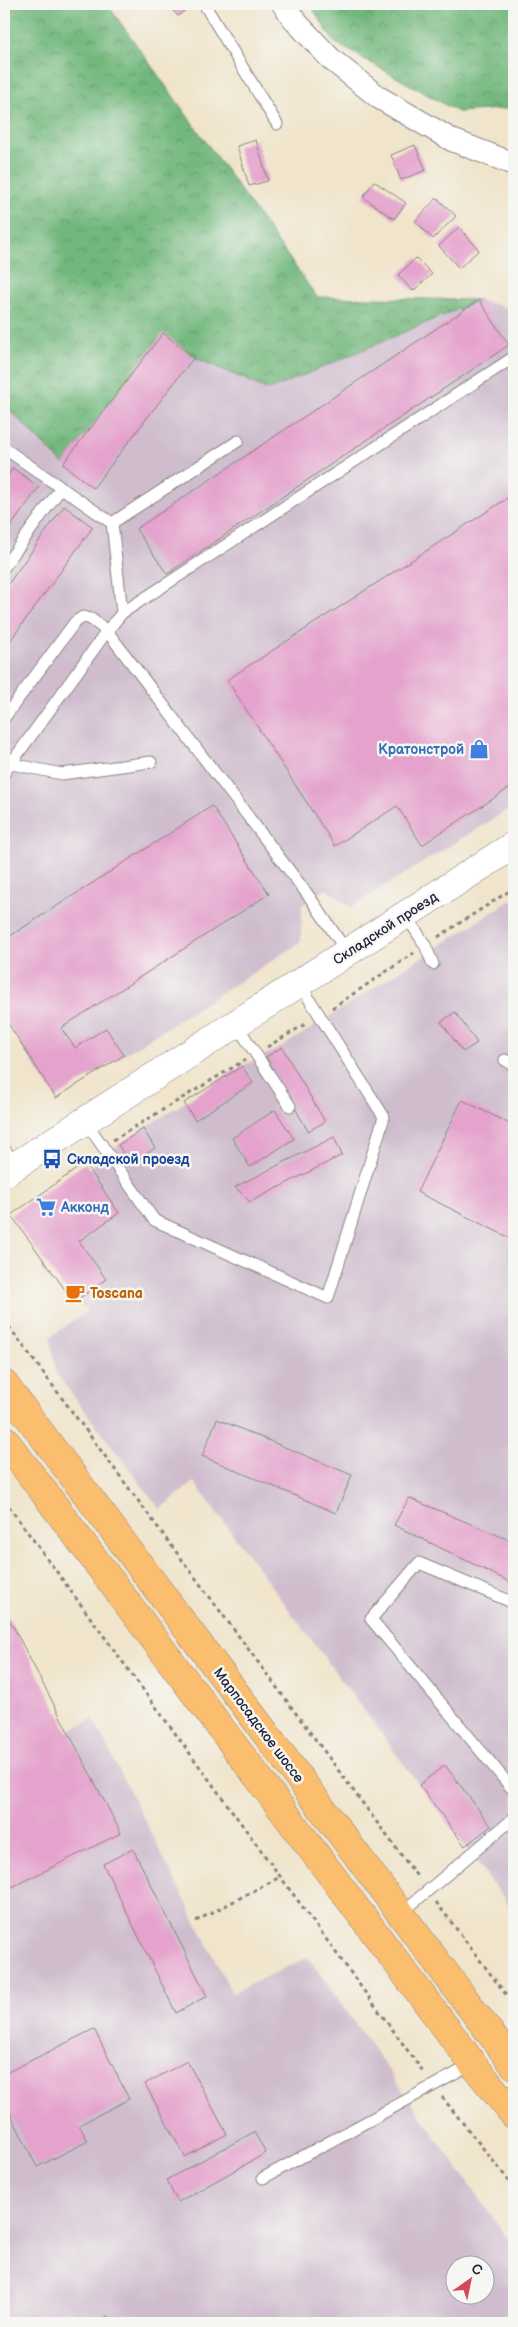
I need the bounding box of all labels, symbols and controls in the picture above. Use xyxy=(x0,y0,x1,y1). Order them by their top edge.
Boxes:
shop icon: Кратонстрой xyxy=(468,738,490,760)
place label: Кратонстрой xyxy=(378,741,464,758)
street label: Складской проезд xyxy=(330,888,441,969)
bus stop icon: Складской проезд xyxy=(41,1148,63,1170)
place label: Складской проезд xyxy=(67,1151,190,1168)
supermarket icon: Акконд xyxy=(35,1196,57,1218)
place label: Акконд xyxy=(60,1199,109,1216)
cafe icon: Toscana xyxy=(64,1282,86,1304)
place label: Toscana xyxy=(90,1285,143,1302)
street label: Марпосадское шоссе xyxy=(210,1664,308,1786)
north arrow xyxy=(446,2254,496,2304)
text: С xyxy=(468,2260,486,2279)

